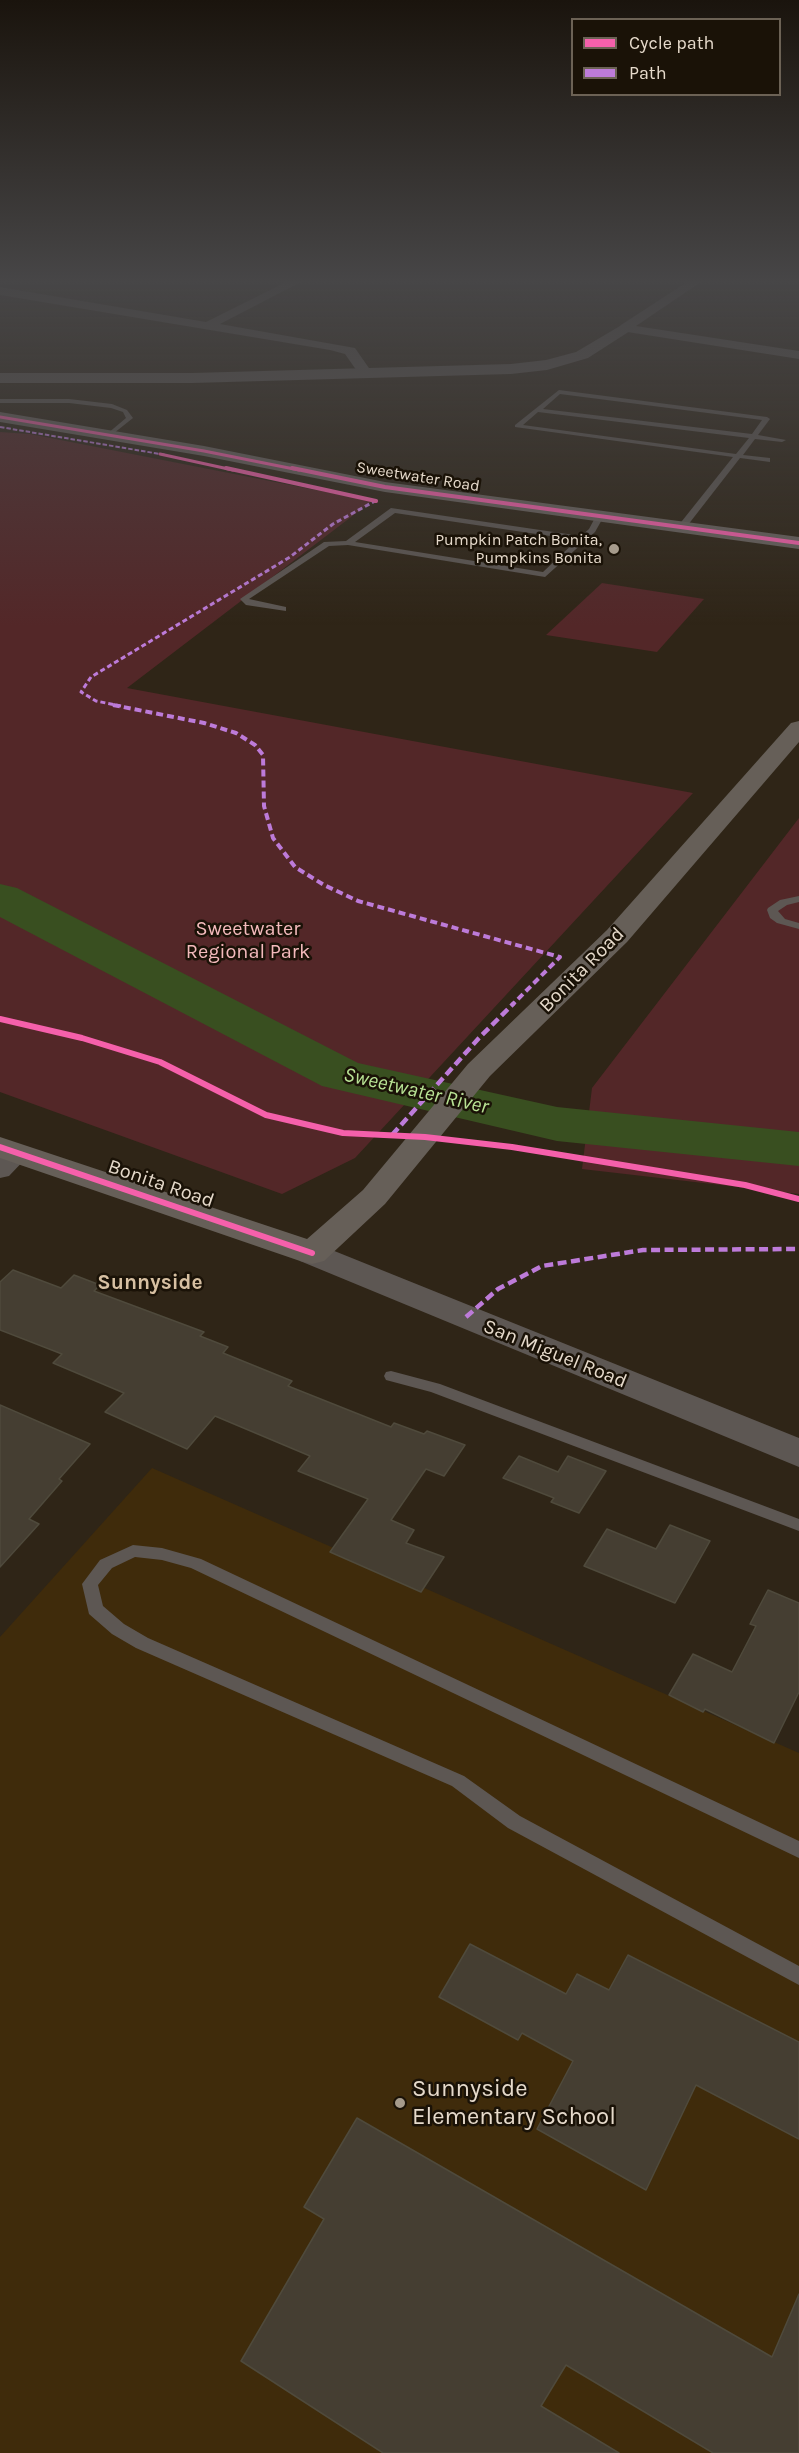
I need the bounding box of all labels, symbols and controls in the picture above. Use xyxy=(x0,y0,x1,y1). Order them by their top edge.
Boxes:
legend xyxy=(571,18,781,96)
text: Cycle path xyxy=(629,32,714,54)
text: Path xyxy=(629,62,667,84)
street label: Sweetwater Road xyxy=(355,458,481,496)
place label: Pumpkin Patch Bonita, Pumpkins Bonita xyxy=(435,530,602,568)
marker: Pumpkin Patch Bonita, Pumpkins Bonita xyxy=(607,542,621,556)
park label: Sweetwater Regional Park xyxy=(186,917,310,964)
street label: Bonita Road xyxy=(534,922,630,1018)
water label: Sweetwater River xyxy=(341,1062,491,1120)
street label: Bonita Road xyxy=(105,1155,217,1213)
district label: Sunnyside xyxy=(97,1270,203,1296)
street label: San Miguel Road xyxy=(480,1314,630,1394)
place label: Sunnyside Elementary School xyxy=(412,2075,616,2131)
marker: Sunnyside Elementary School xyxy=(393,2096,407,2110)

